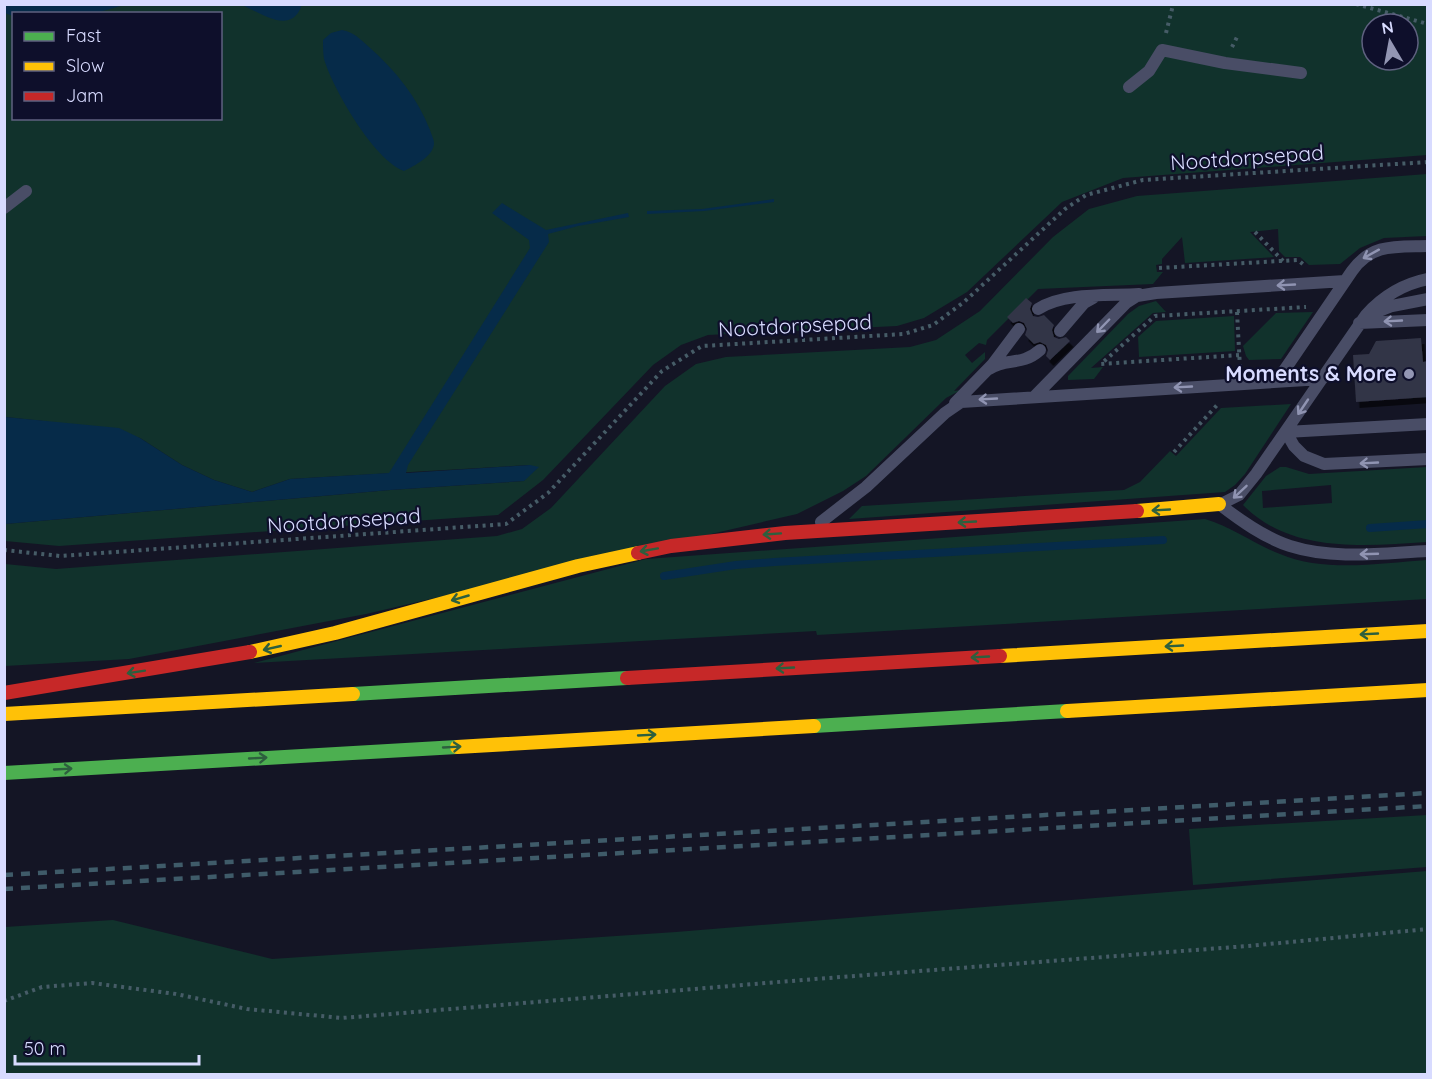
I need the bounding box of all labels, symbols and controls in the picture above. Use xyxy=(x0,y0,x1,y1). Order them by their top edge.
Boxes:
legend xyxy=(12,12,222,120)
north arrow xyxy=(1360,12,1420,72)
text: N xyxy=(1380,16,1395,38)
text: Fast xyxy=(66,24,101,47)
text: Slow xyxy=(66,54,104,77)
text: Jam xyxy=(66,84,104,107)
street label: Nootdorpsepad xyxy=(1169,139,1325,175)
one-way arrow xyxy=(1363,248,1380,260)
one-way arrow xyxy=(1277,279,1297,290)
street label: Nootdorpsepad xyxy=(717,308,872,342)
one-way arrow xyxy=(1384,316,1404,327)
one-way arrow xyxy=(1096,318,1111,333)
place label: Moments & More xyxy=(1225,360,1397,386)
marker: Moments & More xyxy=(1402,367,1416,381)
one-way arrow xyxy=(1173,382,1193,393)
one-way arrow xyxy=(978,394,998,405)
one-way arrow xyxy=(1297,398,1309,415)
one-way arrow xyxy=(1360,457,1380,468)
one-way arrow xyxy=(1233,485,1248,499)
street label: Nootdorpsepad xyxy=(266,502,422,538)
one-way arrow xyxy=(1152,505,1172,516)
one-way arrow xyxy=(957,517,977,528)
one-way arrow xyxy=(763,529,783,540)
one-way arrow xyxy=(640,545,659,556)
one-way arrow xyxy=(1360,548,1380,559)
one-way arrow xyxy=(451,592,470,604)
one-way arrow xyxy=(1360,629,1380,640)
one-way arrow xyxy=(1165,640,1185,651)
one-way arrow xyxy=(263,643,282,654)
one-way arrow xyxy=(970,652,990,663)
one-way arrow xyxy=(776,663,796,674)
one-way arrow xyxy=(127,666,146,677)
one-way arrow xyxy=(636,730,656,741)
one-way arrow xyxy=(442,741,462,752)
one-way arrow xyxy=(247,753,267,764)
one-way arrow xyxy=(52,764,72,775)
scale bar xyxy=(15,1028,200,1066)
text: 50 m xyxy=(24,1037,66,1060)

